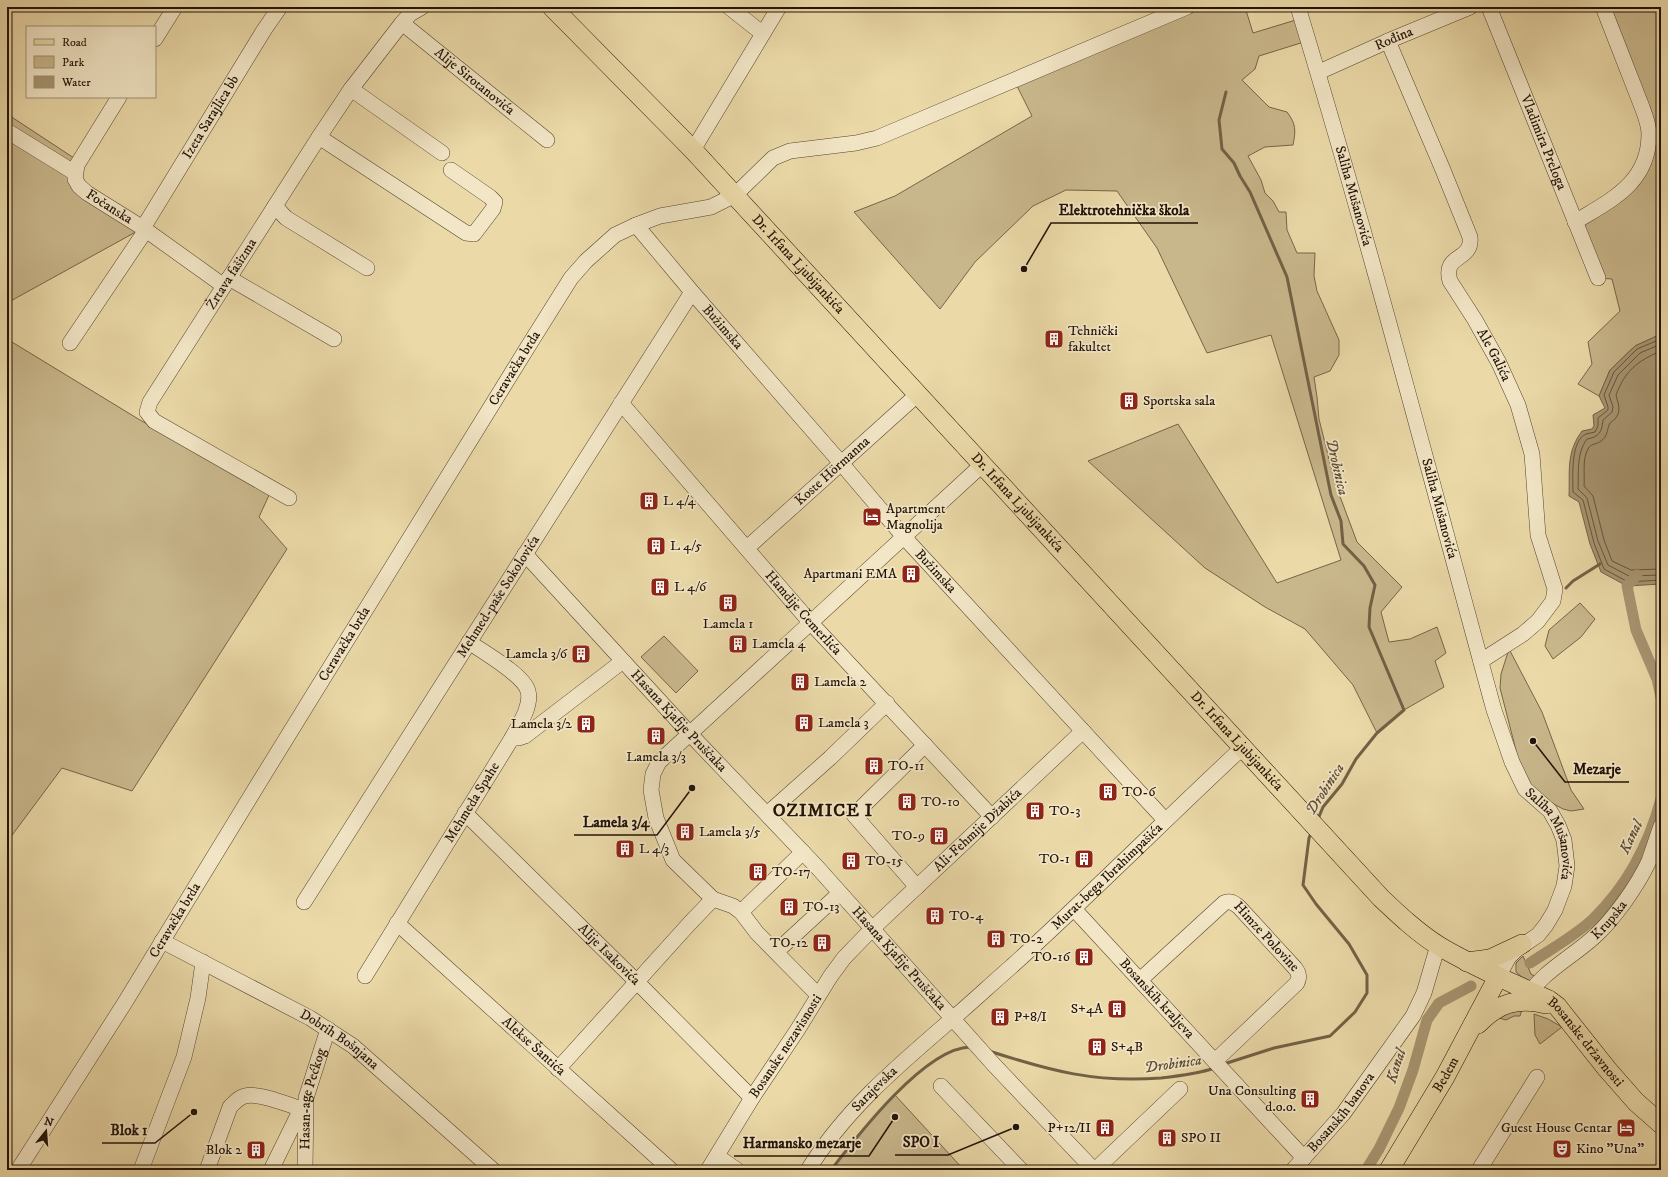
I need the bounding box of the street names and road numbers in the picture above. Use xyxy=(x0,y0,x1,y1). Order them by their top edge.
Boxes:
street label: Rođina xyxy=(1372,23,1416,55)
street label: Alije Sirotanovića xyxy=(431,44,518,119)
street label: Izeta Sarajlica bb xyxy=(178,72,243,162)
street label: Vladimira Preloga xyxy=(1516,91,1571,193)
street label: Saliha Mušanovića xyxy=(1331,144,1376,248)
street label: Fočanska xyxy=(83,186,136,228)
street label: Dr. Irfana Ljubijankića xyxy=(748,211,848,318)
street label: Žrtava fašizma xyxy=(202,235,261,313)
street label: Bužimska xyxy=(698,301,747,353)
street label: Ale Galića xyxy=(1472,325,1515,384)
street label: Ceravačka brda xyxy=(485,327,545,409)
street label: Koste Hörmanna xyxy=(791,432,874,510)
street label: Dr. Irfana Ljubijankića xyxy=(967,449,1068,556)
street label: Saliha Mušanovića xyxy=(1417,456,1462,561)
street label: Mehmed-paše Sokolovića xyxy=(453,532,544,661)
street label: Bužimska xyxy=(911,546,960,597)
street label: Hamdije Čemerlića xyxy=(761,567,846,659)
street label: Ceravačka brda xyxy=(314,603,374,685)
street label: Hasana Kjafije Pruščaka xyxy=(627,666,731,776)
street label: Dr. Irfana Ljubijankića xyxy=(1186,688,1287,795)
street label: Mehmeda Spahe xyxy=(441,759,504,846)
street label: Ali-Fehmije Džabića xyxy=(930,784,1026,876)
street label: Saliha Mušanovića xyxy=(1521,784,1576,881)
street label: Murat-bega Ibrahimpašića xyxy=(1048,819,1166,934)
street label: Ceravačka brda xyxy=(145,879,205,961)
street label: Krupska xyxy=(1588,897,1631,944)
street label: Himze Polovine xyxy=(1230,898,1303,976)
street label: Hasana Kjafije Pruščaka xyxy=(848,903,950,1014)
street label: Alije Isakovića xyxy=(574,920,644,989)
street label: Bosanskih kraljeva xyxy=(1115,955,1198,1043)
street label: Bosanske nezavisnosti xyxy=(745,991,826,1102)
street label: Bosanske državnosti xyxy=(1544,993,1628,1091)
street label: Dobrih Bošnjana xyxy=(297,1005,383,1074)
street label: Alekse Šantića xyxy=(498,1013,569,1080)
street label: Hasan-age Pećkog xyxy=(296,1046,330,1150)
street label: Bedem xyxy=(1429,1053,1463,1096)
street label: Sarajevska xyxy=(848,1062,901,1116)
street label: Bosanskih banova xyxy=(1304,1069,1379,1157)

